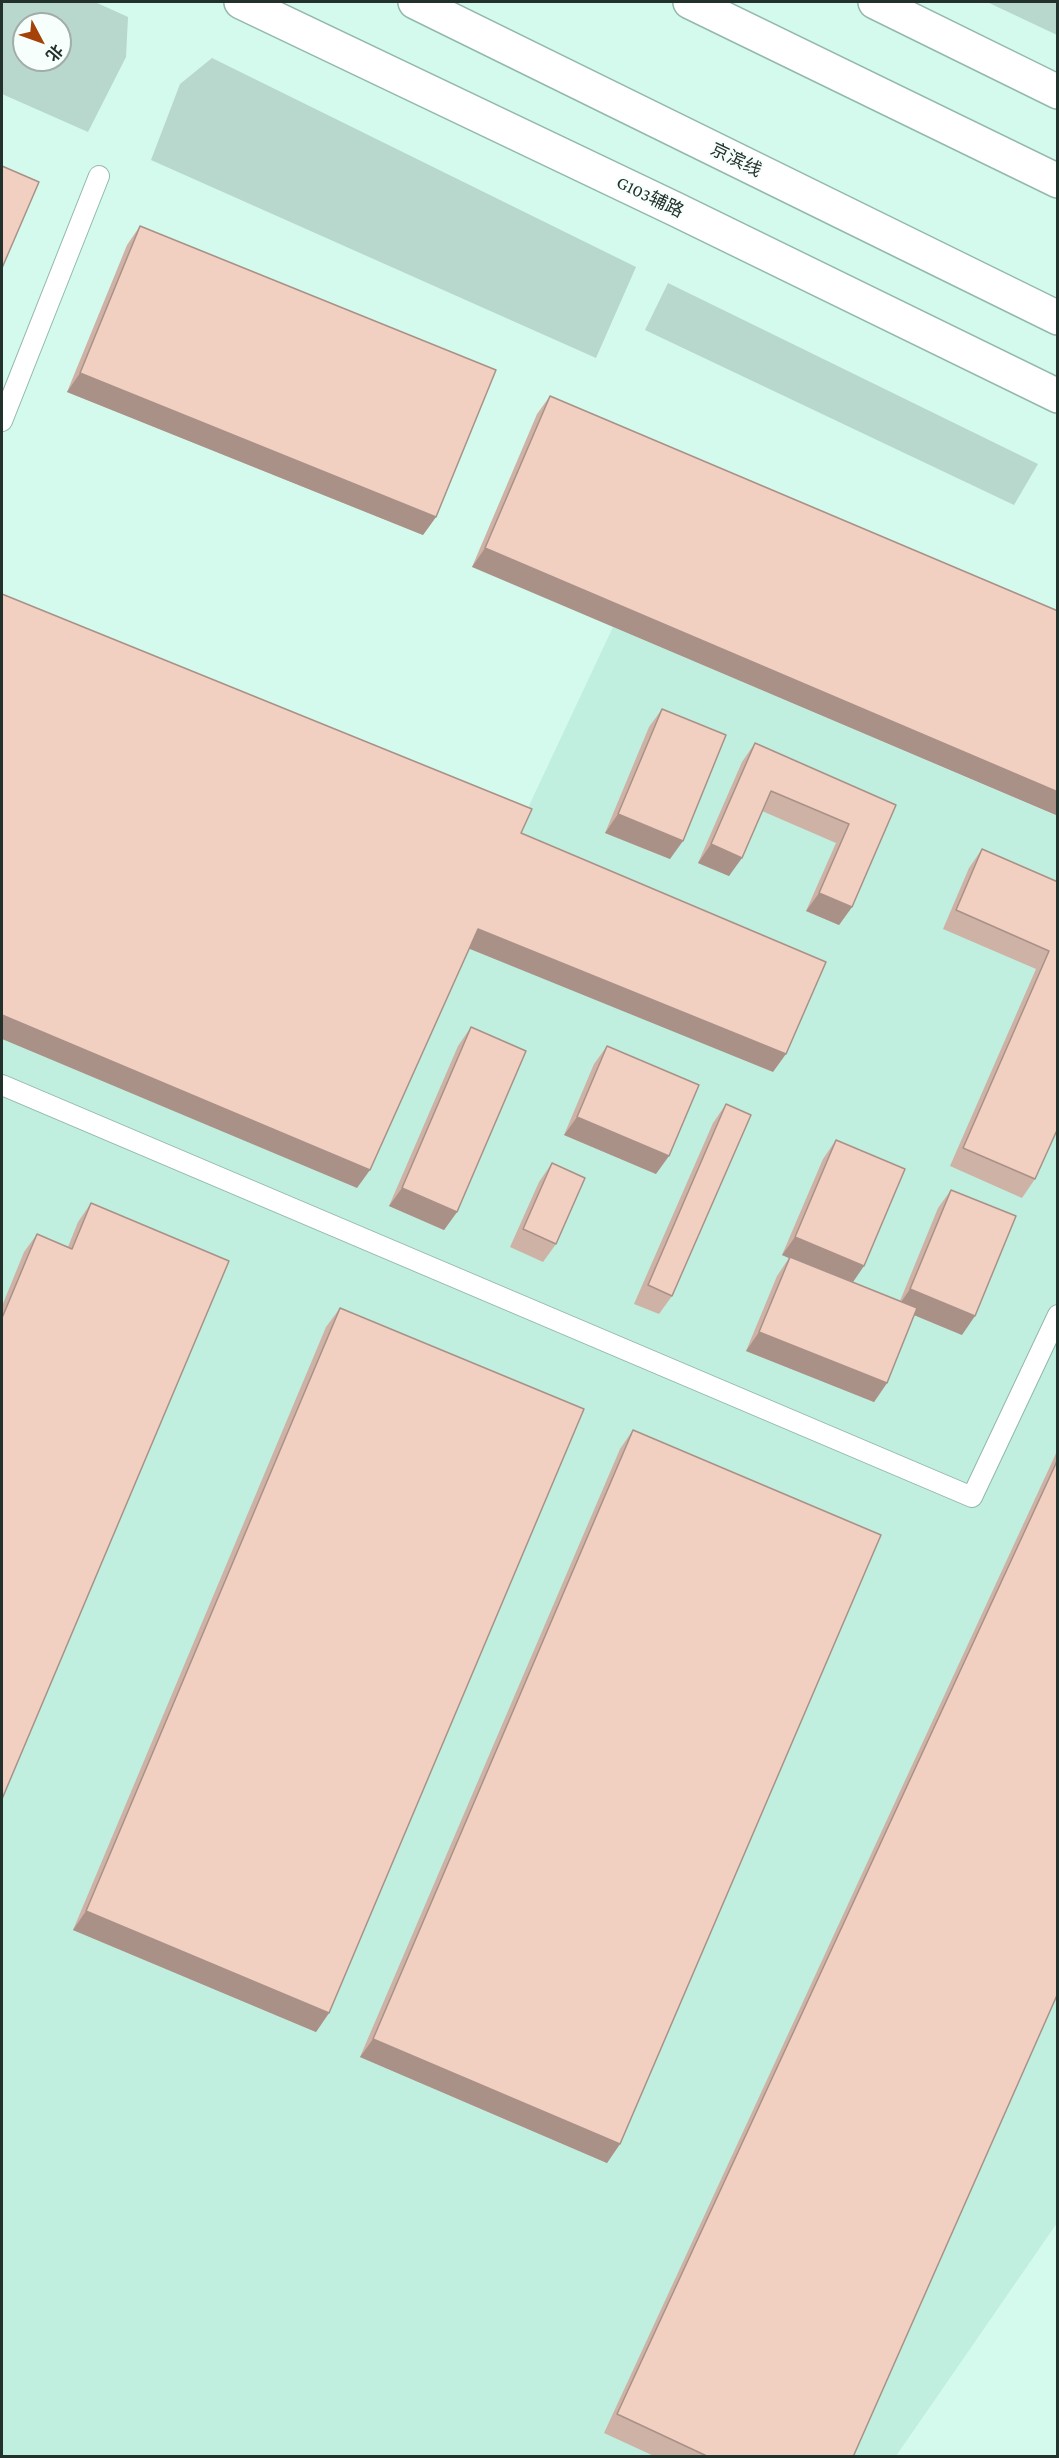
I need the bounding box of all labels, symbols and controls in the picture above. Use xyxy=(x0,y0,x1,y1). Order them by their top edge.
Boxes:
north arrow xyxy=(12,12,72,72)
text: 北 xyxy=(43,41,66,64)
street label: 京滨线 xyxy=(707,138,765,182)
street label: G103辅路 xyxy=(613,172,687,222)

